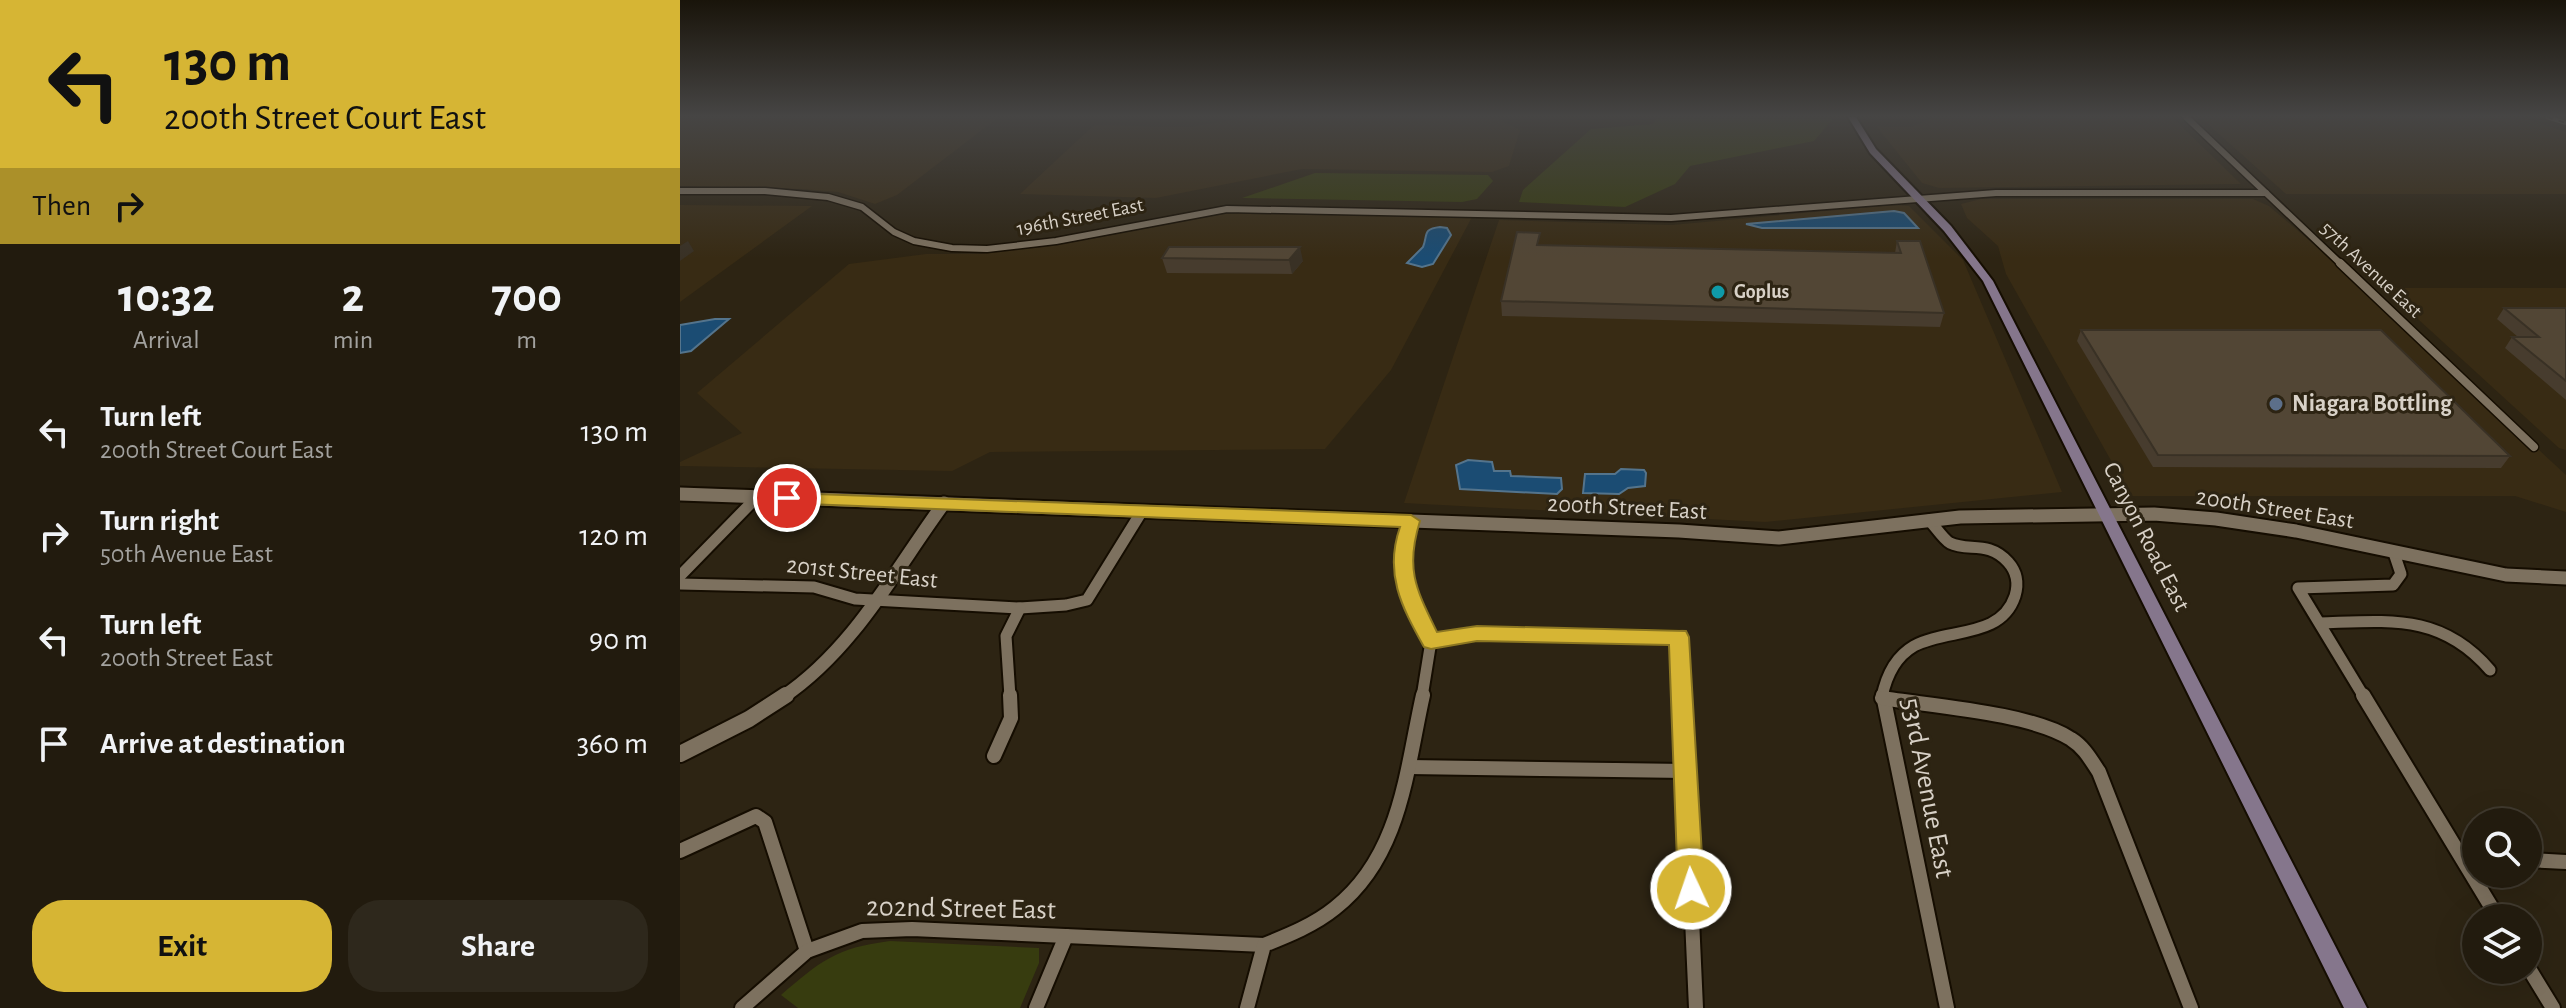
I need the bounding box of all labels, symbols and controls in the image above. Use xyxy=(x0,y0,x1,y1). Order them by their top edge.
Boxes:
icon: left xyxy=(32,32,136,136)
text: 130 m xyxy=(164,35,291,91)
text: 200th Street Court East xyxy=(164,100,486,136)
icon: right xyxy=(107,184,151,228)
text: Then xyxy=(32,191,91,221)
street label: 196th Street East xyxy=(1015,195,1146,239)
street label: 57th Avenue East xyxy=(2316,218,2426,322)
text: 10:32 xyxy=(118,273,215,321)
text: 2 xyxy=(342,273,364,321)
text: 700 xyxy=(491,273,562,321)
place label: Goplus xyxy=(1734,282,1790,302)
marker: Goplus xyxy=(1709,283,1727,301)
text: Arrival xyxy=(133,327,200,353)
text: min xyxy=(333,327,373,353)
text: m xyxy=(516,327,537,353)
place label: Niagara Bottling xyxy=(2292,392,2453,416)
marker: Niagara Bottling xyxy=(2267,395,2285,413)
text: Turn left xyxy=(100,402,201,432)
icon: left xyxy=(32,410,76,454)
text: 130 m xyxy=(581,417,648,447)
text: 200th Street Court East xyxy=(100,437,333,463)
street label: Canyon Road East xyxy=(2098,459,2194,616)
pin xyxy=(753,464,821,532)
icon: arrive xyxy=(765,476,809,520)
street label: 200th Street East xyxy=(2194,485,2356,533)
street label: 200th Street East xyxy=(1547,492,1708,524)
text: Turn right xyxy=(100,506,219,536)
icon: right xyxy=(32,514,76,558)
text: 120 m xyxy=(579,521,648,551)
text: 50th Avenue East xyxy=(100,541,273,567)
street label: 201st Street East xyxy=(785,553,939,593)
text: Turn left xyxy=(100,610,201,640)
icon: left xyxy=(32,618,76,662)
text: 90 m xyxy=(589,625,648,655)
text: 200th Street East xyxy=(100,645,273,671)
street label: 53rd Avenue East xyxy=(1896,696,1958,880)
icon: arrive xyxy=(32,722,76,766)
text: Arrive at destination xyxy=(100,729,346,759)
text: 360 m xyxy=(577,729,648,759)
map controls xyxy=(2462,808,2542,984)
button: search xyxy=(2462,808,2542,888)
position arrow xyxy=(1649,847,1733,931)
street label: 202nd Street East xyxy=(866,893,1056,925)
button: Exit xyxy=(32,900,332,992)
button: Share xyxy=(348,900,648,992)
button: layers xyxy=(2462,904,2542,984)

